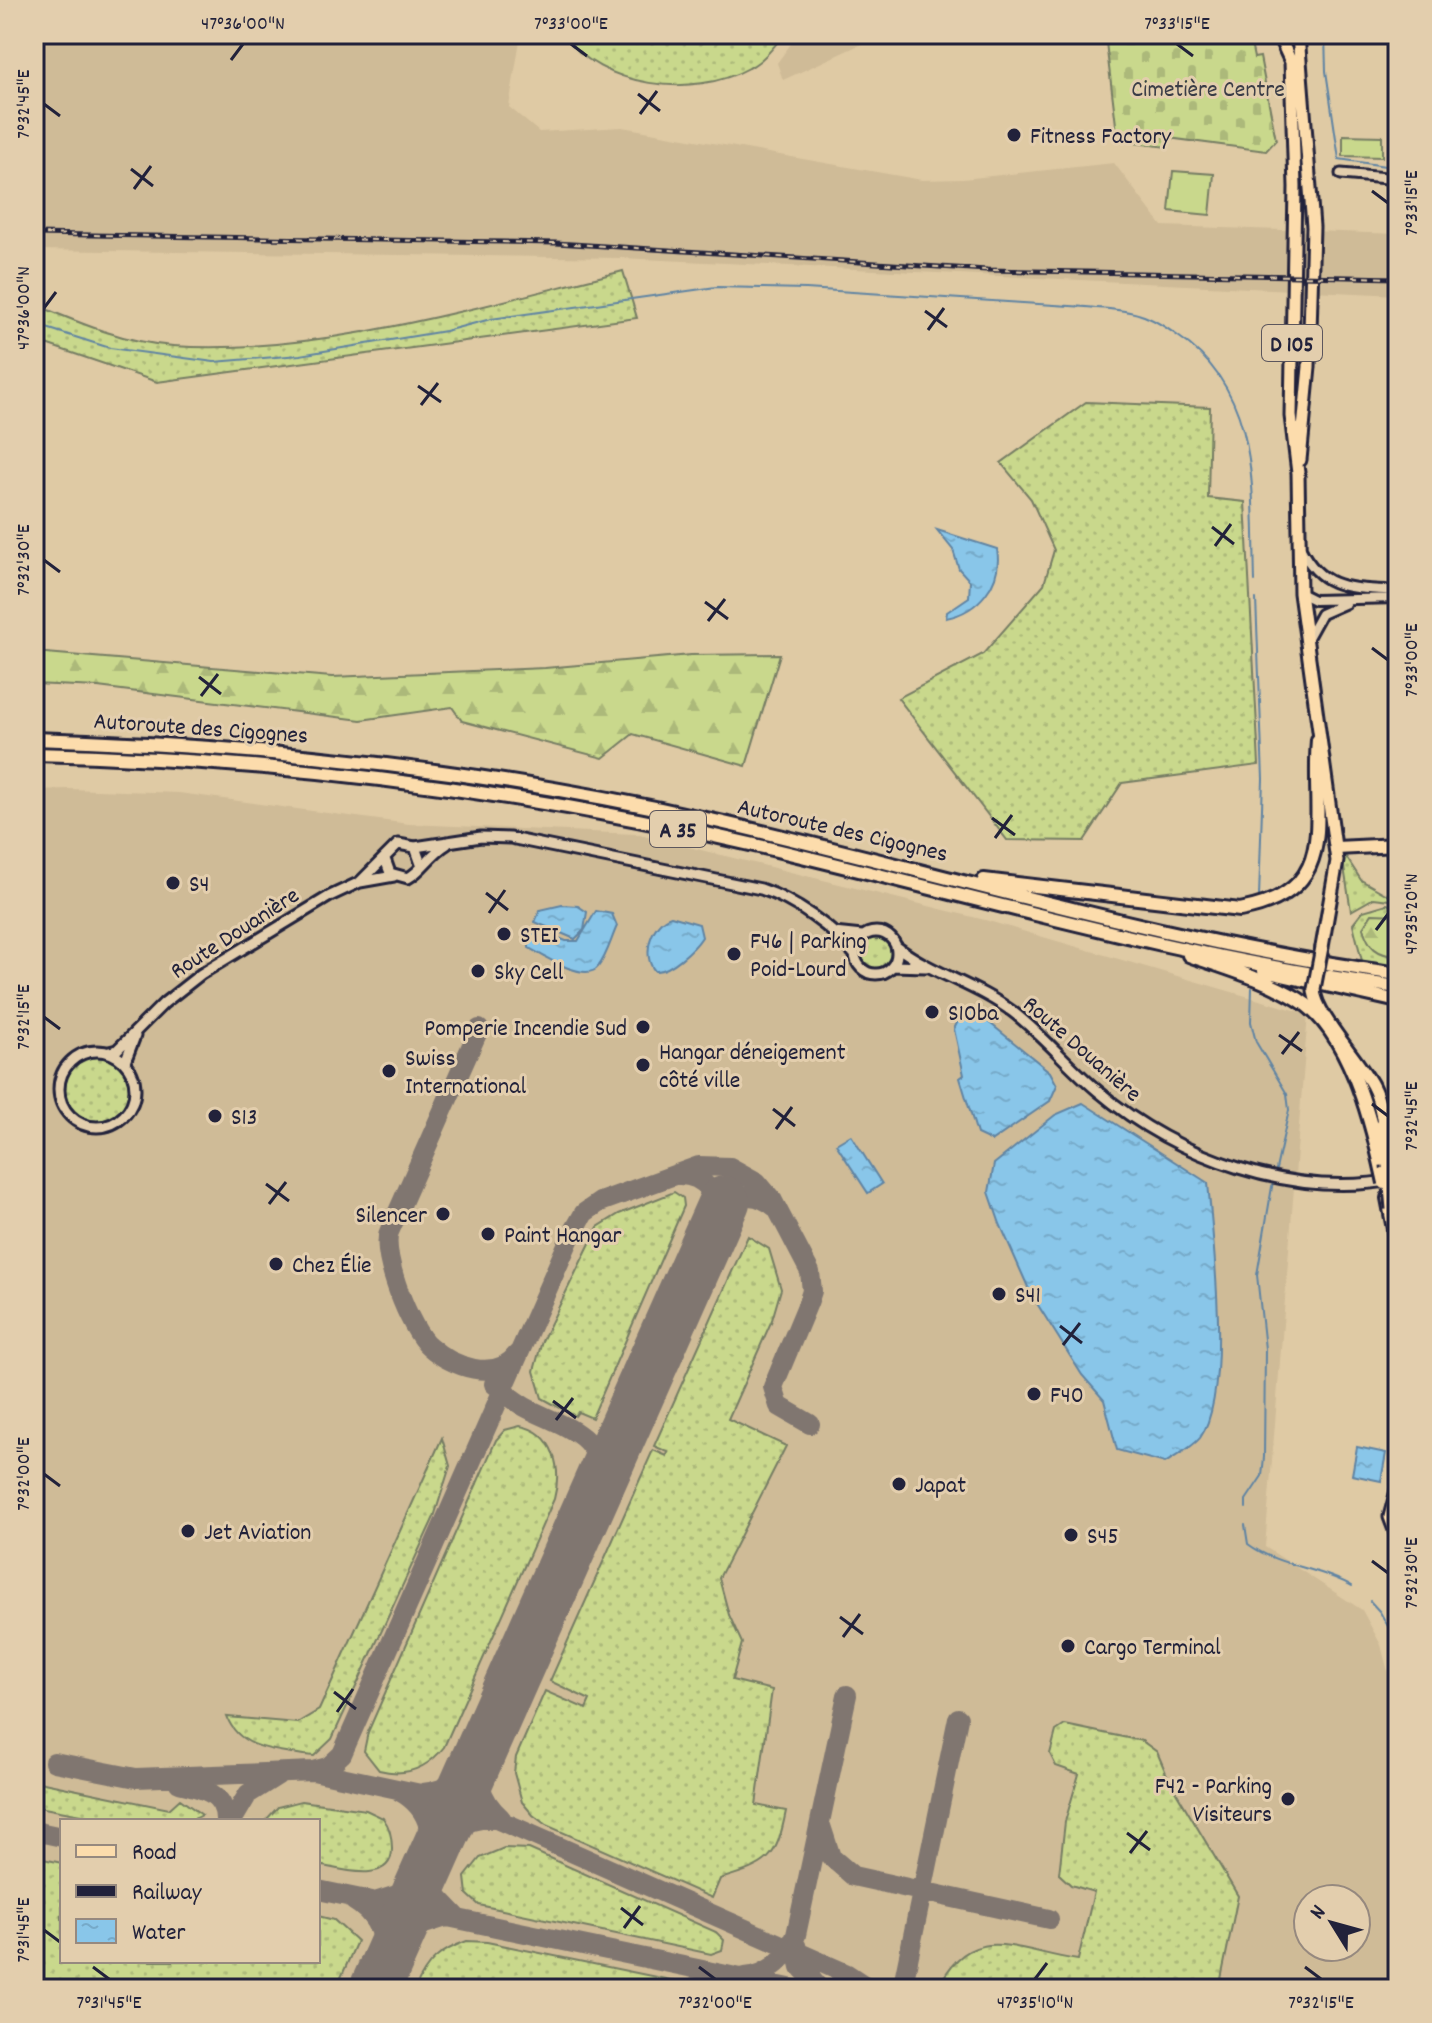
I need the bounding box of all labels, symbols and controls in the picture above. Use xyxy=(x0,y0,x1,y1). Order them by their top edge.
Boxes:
text: 47°36'00"N xyxy=(201,11,285,39)
text: 7°33'00"E xyxy=(534,11,608,39)
text: 7°33'15"E xyxy=(1144,11,1210,39)
text: 7°32'45"E xyxy=(11,69,39,139)
park label: Cimetière Centre xyxy=(1131,74,1285,108)
place label: Fitness Factory xyxy=(1030,121,1172,155)
marker: Fitness Factory xyxy=(1005,126,1023,144)
text: 7°33'15"E xyxy=(1399,170,1427,236)
text: 47°36'00"N xyxy=(11,266,39,350)
road number: D 105 xyxy=(1262,325,1322,361)
text: 7°32'30"E xyxy=(11,524,39,596)
text: 7°33'00"E xyxy=(1399,623,1427,697)
street label: Autoroute des Cigognes xyxy=(92,706,309,754)
street label: Autoroute des Cigognes xyxy=(734,791,951,873)
road number: A 35 xyxy=(650,811,706,847)
place label: S4 xyxy=(189,869,210,903)
text: 47°35'20"N xyxy=(1399,873,1427,955)
marker: S4 xyxy=(164,874,182,892)
street label: Route Douanière xyxy=(164,880,307,989)
place label: STEI xyxy=(520,920,559,954)
marker: STEI xyxy=(495,925,513,943)
place label: F46 | Parking Poid-Lourd xyxy=(750,926,867,988)
marker: F46 | Parking Poid-Lourd xyxy=(725,945,743,963)
place label: Sky Cell xyxy=(494,957,564,991)
marker: Sky Cell xyxy=(469,962,487,980)
text: 7°32'15"E xyxy=(11,984,39,1050)
street label: Route Douanière xyxy=(1014,989,1148,1112)
place label: S10ba xyxy=(948,998,999,1032)
marker: S10ba xyxy=(923,1003,941,1021)
place label: Pomperie Incendie Sud xyxy=(424,1013,627,1047)
marker: Pomperie Incendie Sud xyxy=(634,1018,652,1036)
place label: Hangar déneigement côté ville xyxy=(659,1037,846,1099)
place label: Swiss International xyxy=(405,1043,526,1105)
marker: Hangar déneigement côté ville xyxy=(634,1056,652,1074)
marker: Swiss International xyxy=(380,1062,398,1080)
text: 7°32'45"E xyxy=(1399,1081,1427,1151)
place label: S13 xyxy=(231,1102,258,1136)
marker: S13 xyxy=(206,1107,224,1125)
place label: Silencer xyxy=(356,1200,427,1234)
marker: Silencer xyxy=(434,1205,452,1223)
place label: Paint Hangar xyxy=(504,1220,621,1254)
marker: Paint Hangar xyxy=(479,1225,497,1243)
place label: Chez Élie xyxy=(292,1250,372,1284)
marker: Chez Élie xyxy=(267,1255,285,1273)
place label: S41 xyxy=(1015,1280,1041,1314)
marker: S41 xyxy=(990,1285,1008,1303)
place label: F40 xyxy=(1050,1380,1084,1414)
marker: F40 xyxy=(1025,1385,1043,1403)
text: 7°32'00"E xyxy=(11,1437,39,1511)
place label: Japat xyxy=(915,1470,966,1504)
marker: Japat xyxy=(890,1475,908,1493)
place label: Jet Aviation xyxy=(204,1517,311,1551)
place label: S45 xyxy=(1087,1521,1119,1555)
marker: Jet Aviation xyxy=(179,1522,197,1540)
marker: S45 xyxy=(1062,1526,1080,1544)
text: 7°32'30"E xyxy=(1399,1537,1427,1609)
place label: Cargo Terminal xyxy=(1084,1632,1221,1666)
marker: Cargo Terminal xyxy=(1059,1637,1077,1655)
place label: F42 - Parking Visiteurs xyxy=(1155,1771,1272,1833)
marker: F42 - Parking Visiteurs xyxy=(1279,1790,1297,1808)
legend xyxy=(60,1819,320,1963)
text: Road xyxy=(132,1837,177,1871)
text: Railway xyxy=(132,1877,203,1911)
north arrow xyxy=(1292,1883,1372,1963)
text: 7°31'45"E xyxy=(11,1897,39,1963)
text: N xyxy=(1303,1899,1335,1927)
text: Water xyxy=(132,1917,185,1951)
text: 7°31'45"E xyxy=(76,1990,142,2018)
text: 7°32'00"E xyxy=(678,1990,752,2018)
text: 47°35'10"N xyxy=(997,1990,1073,2018)
text: 7°32'15"E xyxy=(1288,1990,1354,2018)

